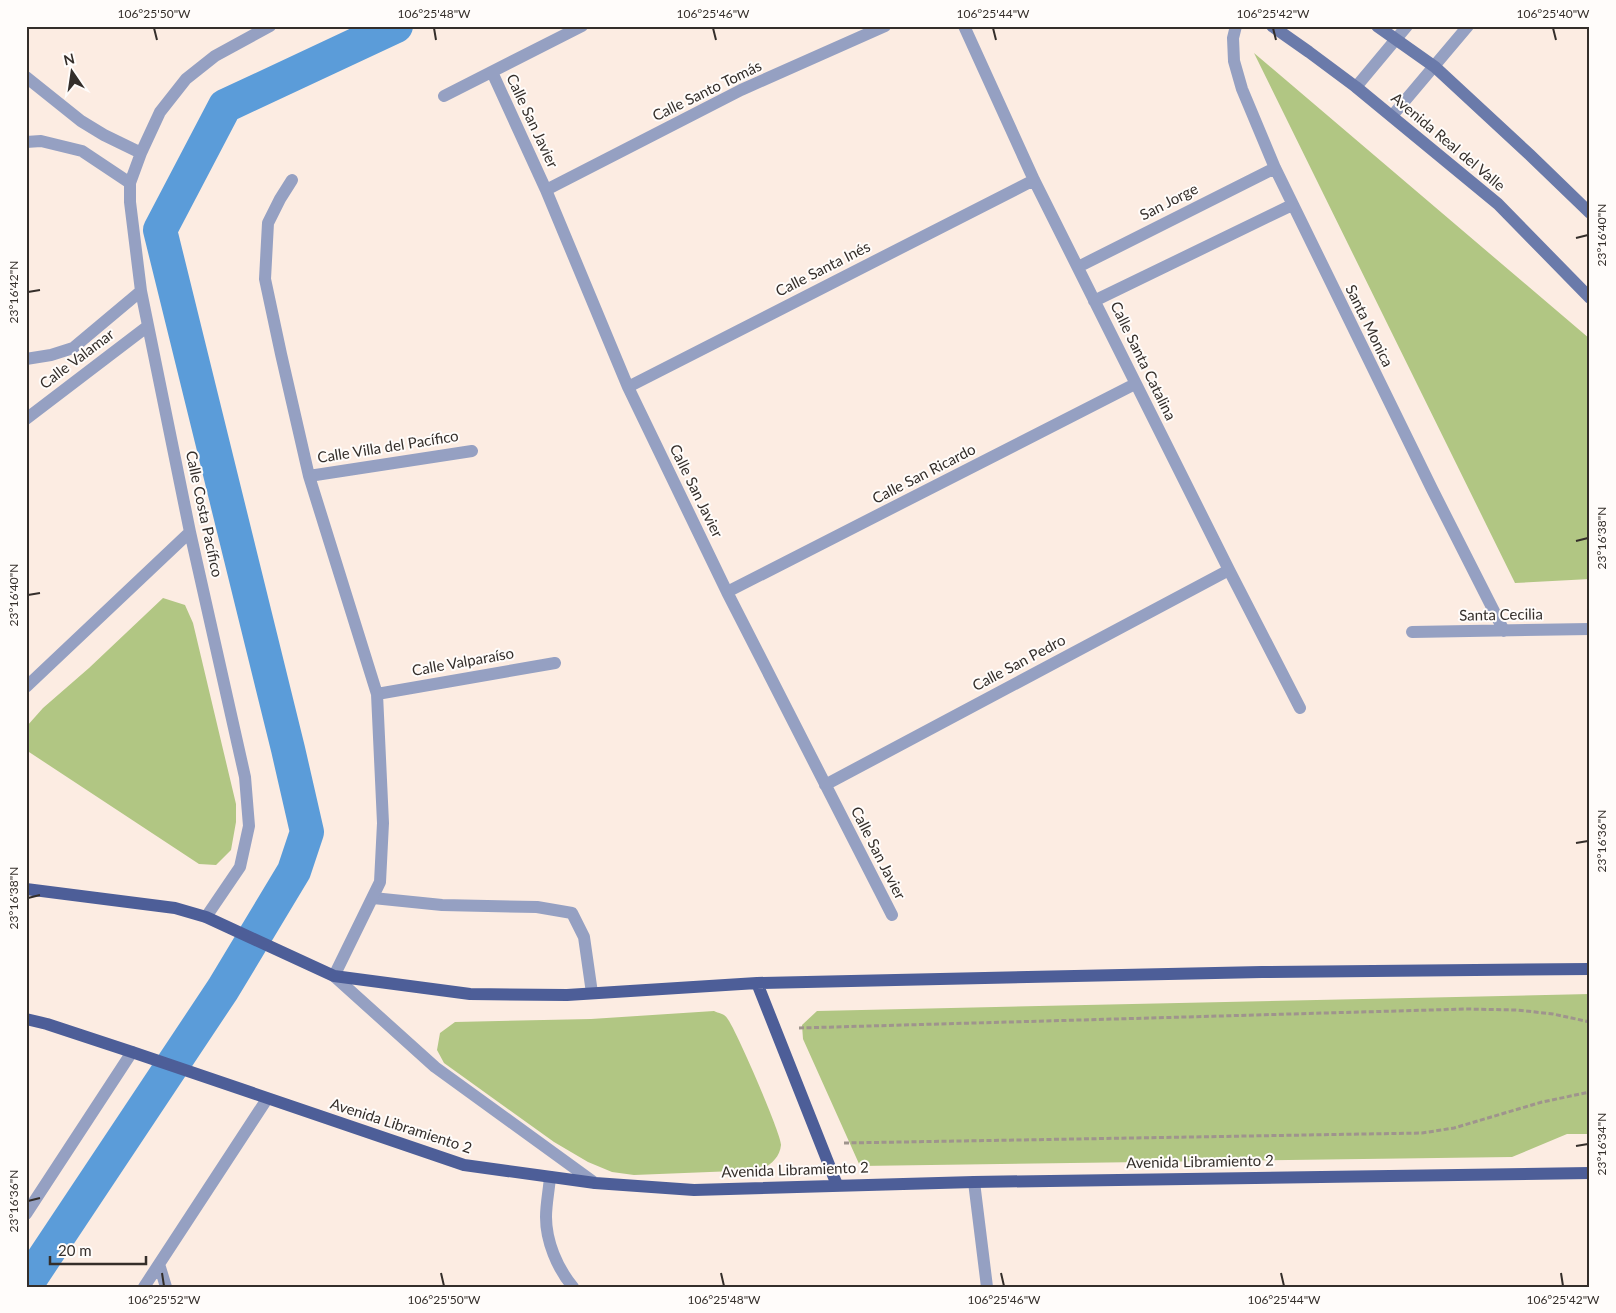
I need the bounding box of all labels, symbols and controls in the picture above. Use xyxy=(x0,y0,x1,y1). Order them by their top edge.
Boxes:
text: 106°25'50"W xyxy=(117,6,191,21)
text: 106°25'48"W xyxy=(397,6,471,21)
text: 106°25'46"W xyxy=(676,6,750,21)
text: 106°25'44"W xyxy=(956,6,1030,21)
text: 106°25'42"W xyxy=(1236,6,1310,21)
text: 106°25'40"W xyxy=(1516,6,1590,21)
north arrow xyxy=(48,48,98,98)
text: N xyxy=(62,49,76,68)
street label: Calle Santo Tomás xyxy=(649,56,764,124)
street label: Calle San Javier xyxy=(503,71,563,171)
street label: Avenida Real del Valle xyxy=(1388,88,1509,194)
street label: San Jorge xyxy=(1137,179,1201,223)
text: 23°16'40"N xyxy=(1594,204,1609,266)
street label: Calle Santa Inés xyxy=(772,237,873,300)
text: 23°16'42"N xyxy=(6,261,21,323)
street label: Santa Monica xyxy=(1342,282,1398,370)
street label: Calle Santa Catalina xyxy=(1107,298,1180,423)
street label: Calle Valamar xyxy=(36,324,118,392)
street label: Calle Villa del Pacífico xyxy=(316,426,460,466)
street label: Calle San Ricardo xyxy=(869,439,978,507)
street label: Calle San Javier xyxy=(667,441,727,541)
street label: Calle Costa Pacífico xyxy=(183,449,227,579)
text: 23°16'38"N xyxy=(1594,507,1609,569)
text: 23°16'40"N xyxy=(6,564,21,626)
street label: Santa Cecilia xyxy=(1459,604,1543,624)
street label: Calle San Pedro xyxy=(969,630,1068,694)
street label: Calle Valparaíso xyxy=(410,643,515,679)
street label: Calle San Javier xyxy=(848,803,910,902)
text: 23°16'36"N xyxy=(1594,810,1609,872)
text: 23°16'38"N xyxy=(6,867,21,929)
street label: Avenida Libramiento 2 xyxy=(328,1094,474,1156)
text: 23°16'34"N xyxy=(1594,1113,1609,1175)
street label: Avenida Libramiento 2 xyxy=(1126,1151,1274,1171)
street label: Avenida Libramiento 2 xyxy=(721,1157,869,1181)
text: 23°16'36"N xyxy=(6,1170,21,1232)
scale bar xyxy=(50,1233,146,1265)
text: 20 m xyxy=(58,1241,92,1259)
text: 106°25'52"W xyxy=(127,1292,201,1307)
text: 106°25'50"W xyxy=(407,1292,481,1307)
text: 106°25'48"W xyxy=(687,1292,761,1307)
text: 106°25'46"W xyxy=(967,1292,1041,1307)
text: 106°25'44"W xyxy=(1247,1292,1321,1307)
text: 106°25'42"W xyxy=(1526,1292,1600,1307)

